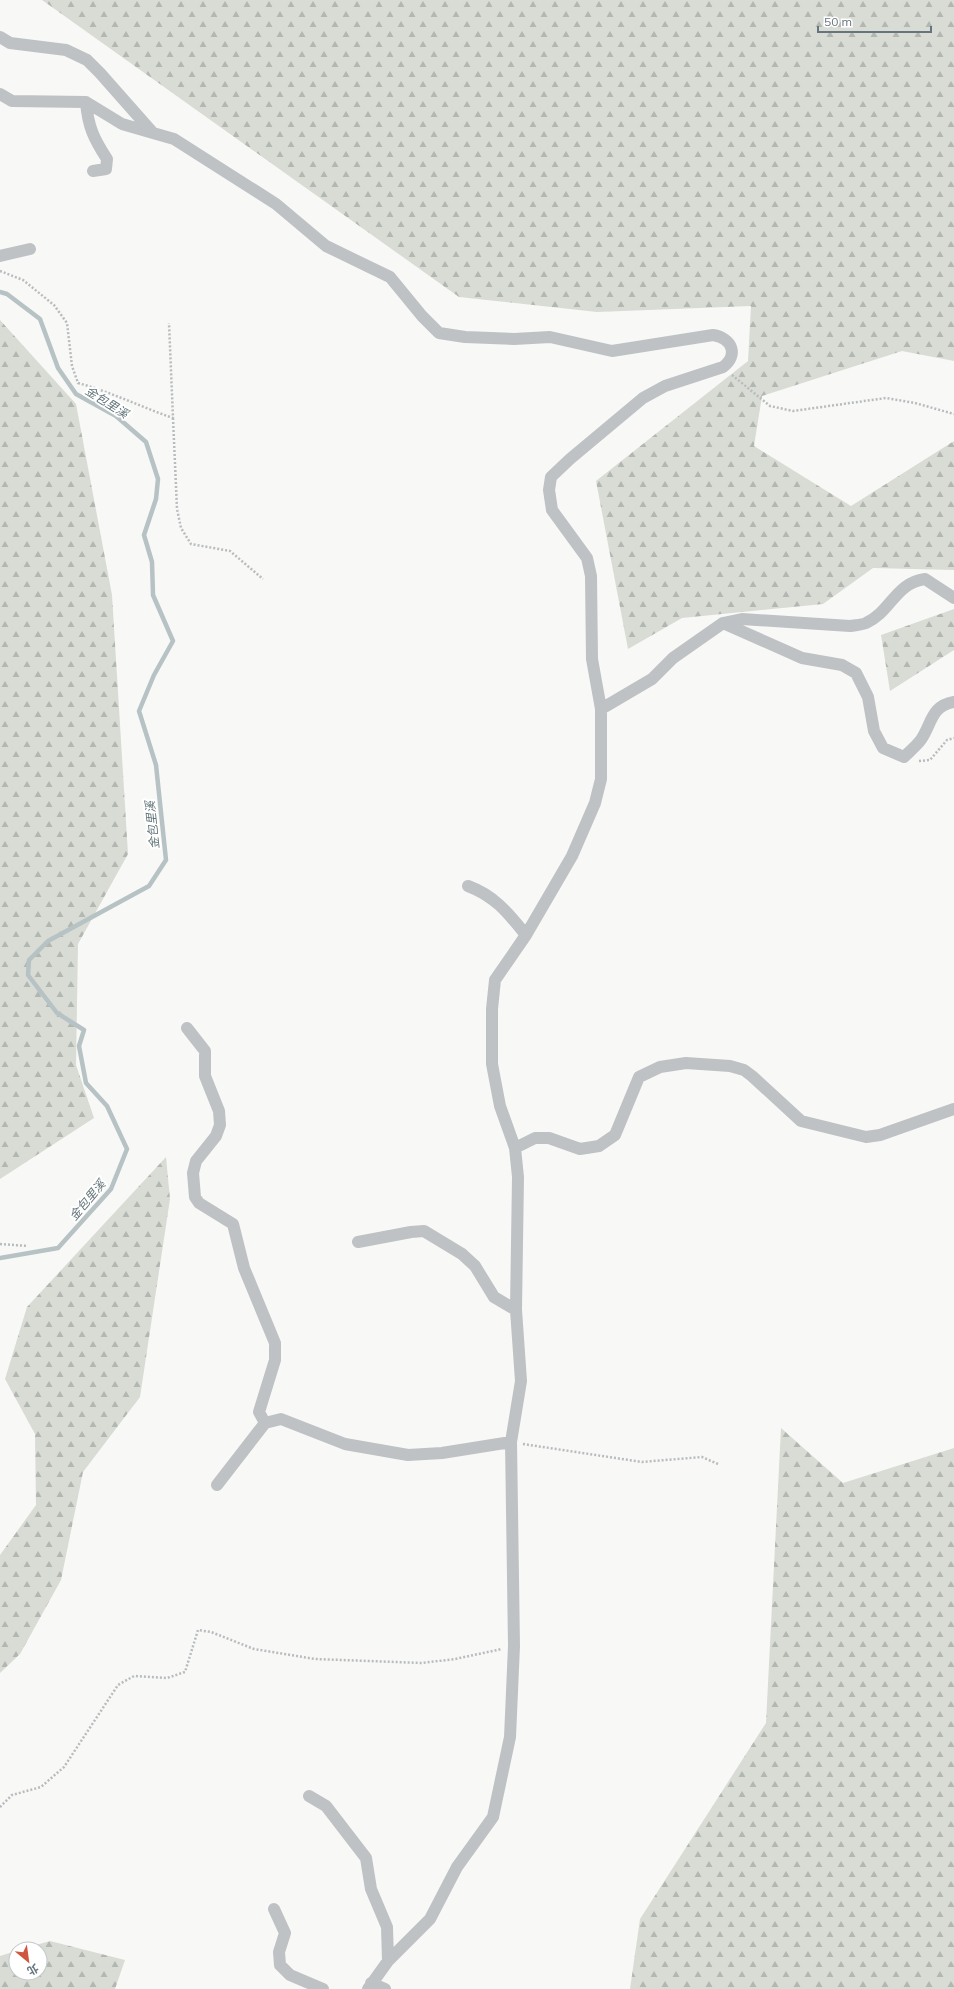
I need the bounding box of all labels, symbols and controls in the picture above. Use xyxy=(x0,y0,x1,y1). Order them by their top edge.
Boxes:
scale bar xyxy=(818,8,931,34)
text: 50 m xyxy=(824,14,852,29)
water label: 金包里溪 xyxy=(83,383,133,422)
water label: 金包里溪 xyxy=(142,798,162,850)
water label: 金包里溪 xyxy=(66,1175,109,1223)
north arrow xyxy=(8,1941,48,1981)
text: 北 xyxy=(25,1961,41,1979)

